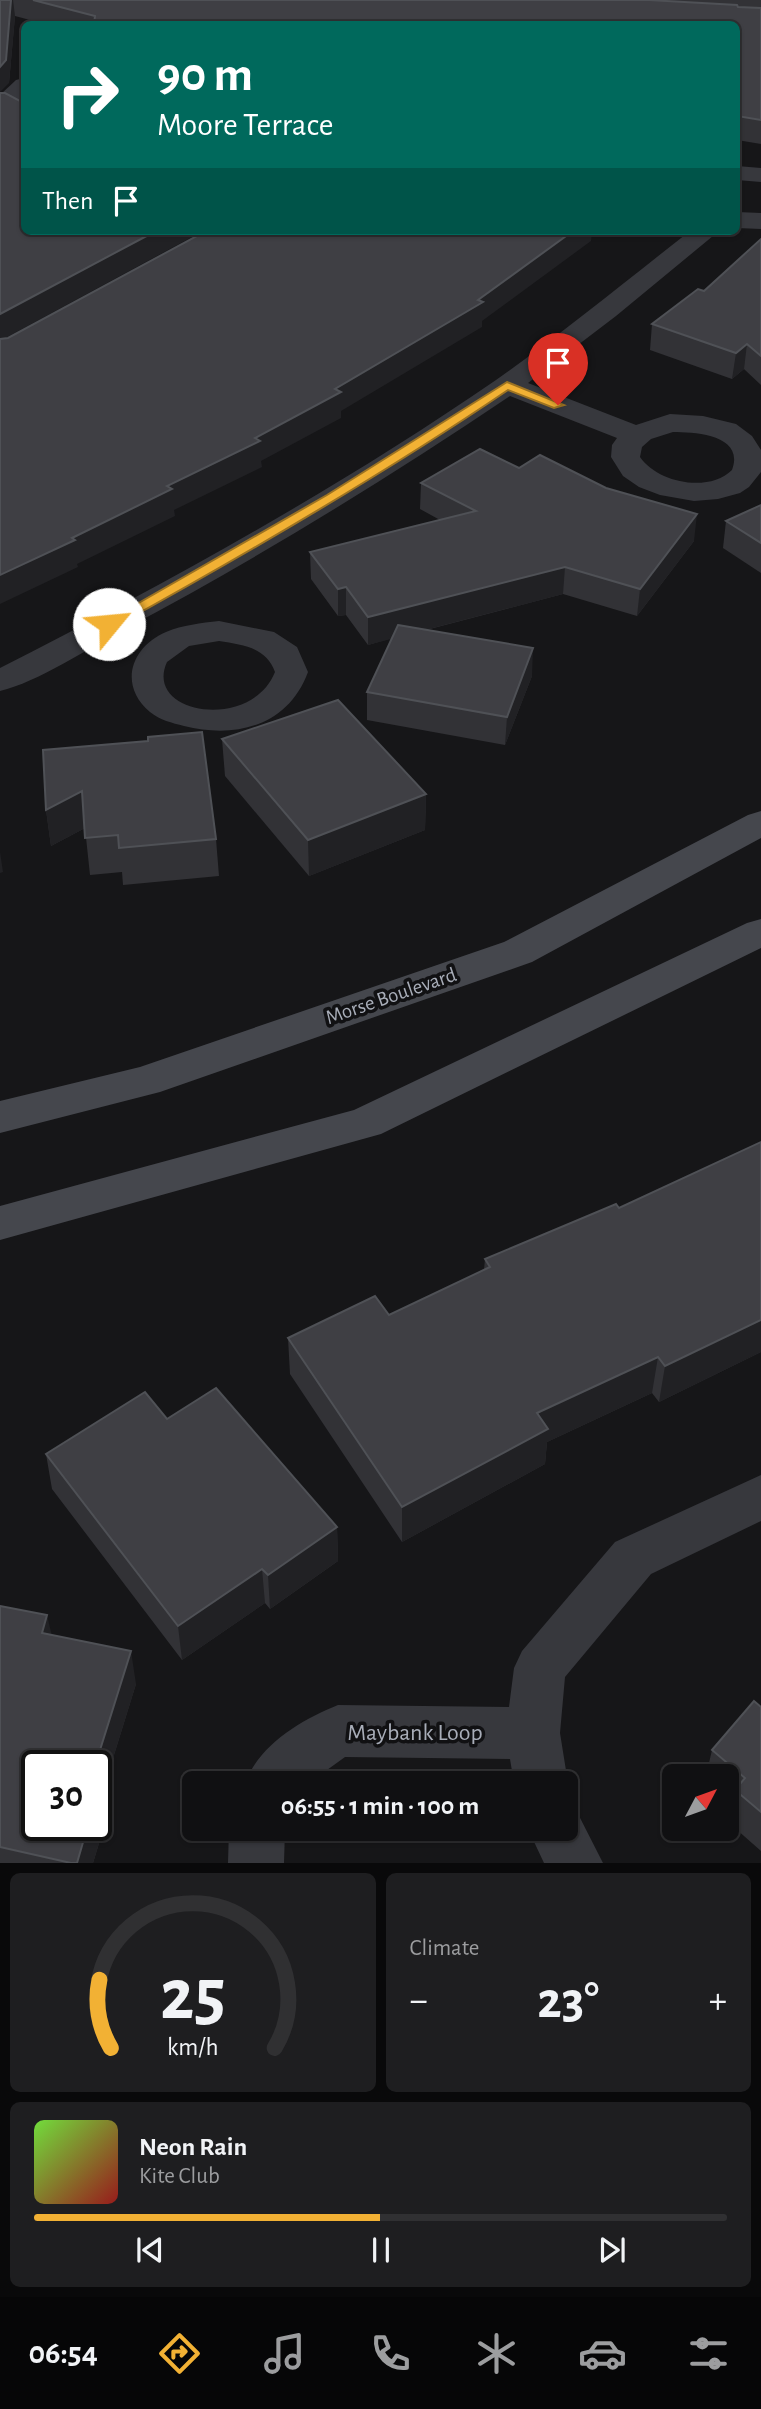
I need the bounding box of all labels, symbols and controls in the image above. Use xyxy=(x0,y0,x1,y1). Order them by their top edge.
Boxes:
icon: right xyxy=(42,49,133,140)
text: 90 m xyxy=(157,51,253,100)
text: Moore Terrace xyxy=(157,109,334,141)
icon: arrive xyxy=(107,182,145,220)
text: Then xyxy=(42,188,93,214)
pin xyxy=(528,333,588,405)
icon: arrive xyxy=(539,344,577,382)
position arrow xyxy=(72,587,146,661)
street label: Morse Boulevard xyxy=(323,964,459,1028)
street label: Maybank Loop xyxy=(347,1721,483,1745)
speed limit sign: 30 xyxy=(21,1750,112,1841)
north arrow xyxy=(662,1764,738,1841)
map controls xyxy=(662,1764,739,1841)
text: 06:55 · 1 min · 100 m xyxy=(281,1793,479,1819)
text: Climate xyxy=(410,1937,479,1960)
text: 25 xyxy=(160,1961,226,2034)
text: 23° xyxy=(537,1975,599,2027)
text: − xyxy=(410,1982,428,2020)
text: + xyxy=(709,1982,727,2020)
text: km/h xyxy=(167,2035,219,2060)
text: Neon Rain xyxy=(139,2134,247,2160)
text: Kite Club xyxy=(139,2165,220,2188)
icon: previous xyxy=(131,2231,169,2269)
icon: pause xyxy=(362,2231,400,2269)
icon: next xyxy=(593,2231,631,2269)
icon: directions xyxy=(155,2329,204,2378)
icon: music xyxy=(260,2329,309,2378)
icon: phone xyxy=(366,2329,415,2378)
icon: climate xyxy=(472,2329,521,2378)
icon: car xyxy=(578,2329,627,2378)
icon: filters xyxy=(684,2329,733,2378)
text: 06:54 xyxy=(28,2337,98,2369)

